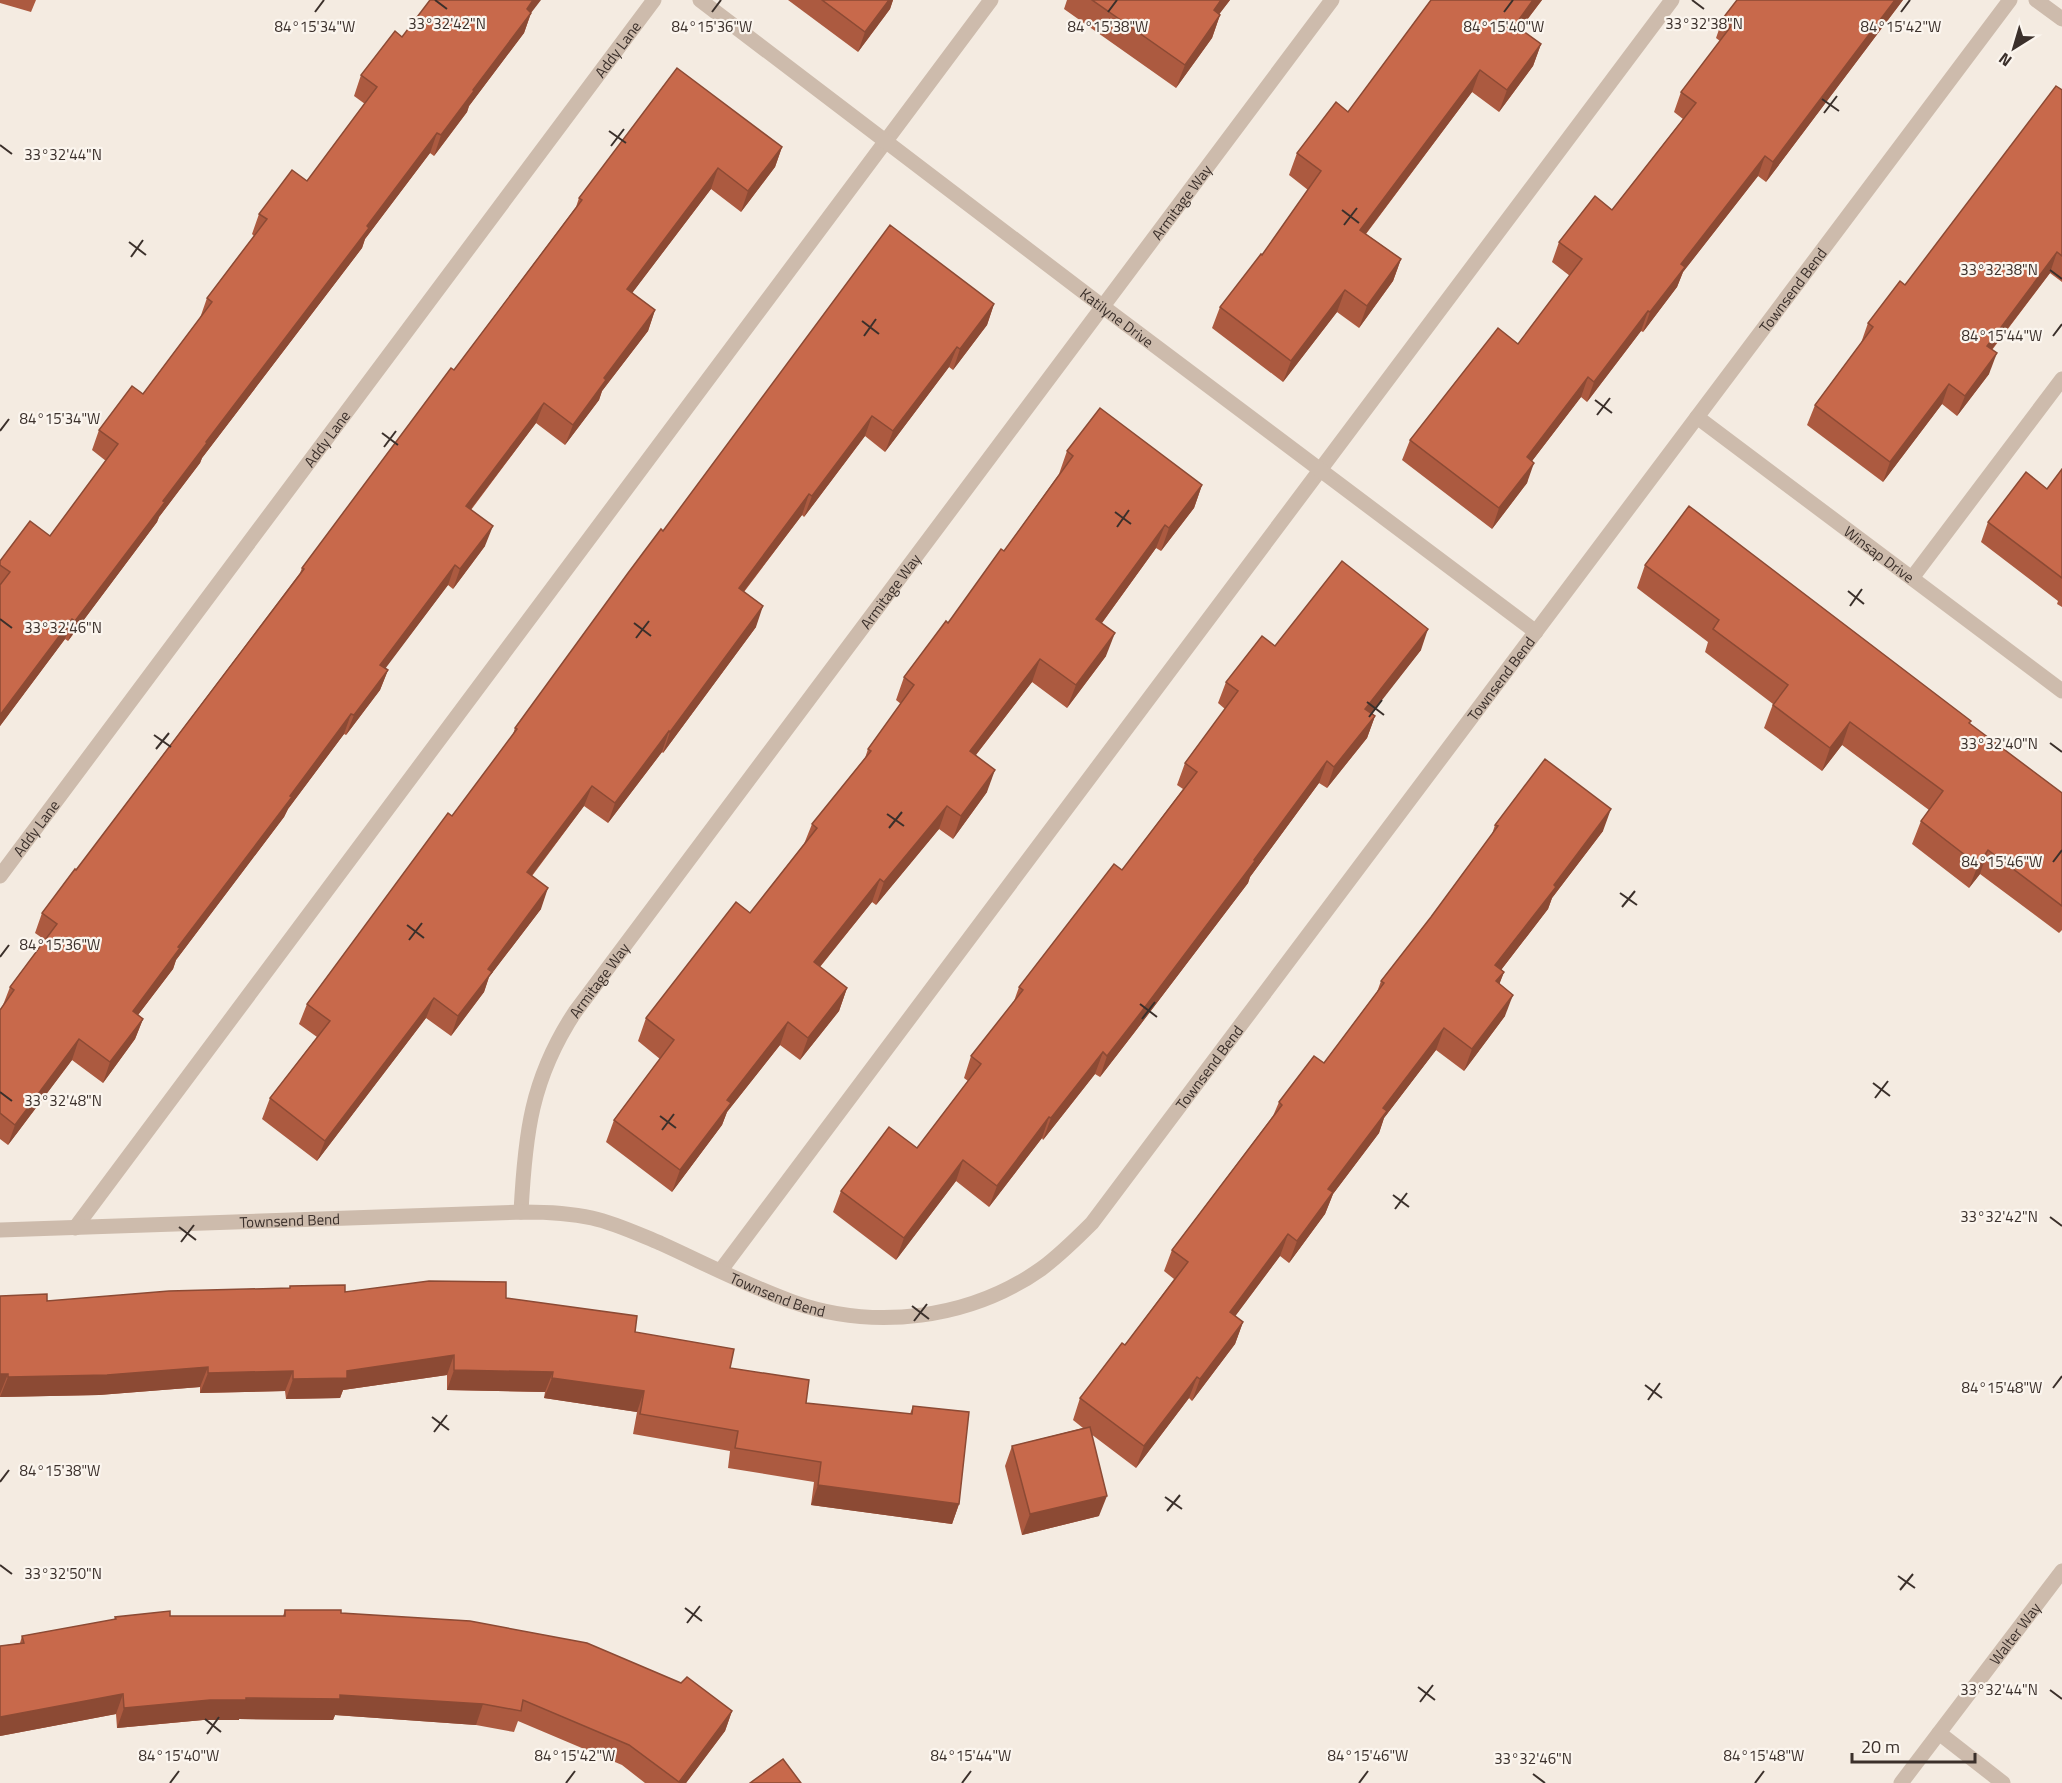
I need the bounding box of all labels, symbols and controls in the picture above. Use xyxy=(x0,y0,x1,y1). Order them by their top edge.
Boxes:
text: 33°32'42"N xyxy=(408,12,486,35)
text: 33°32'38"N xyxy=(1665,12,1743,35)
text: 84°15'34"W xyxy=(275,15,355,38)
text: 84°15'36"W xyxy=(672,15,752,38)
text: 84°15'38"W xyxy=(1068,15,1148,38)
text: 84°15'40"W xyxy=(1464,15,1544,38)
text: 84°15'42"W xyxy=(1861,15,1941,38)
street label: Addy Lane xyxy=(589,16,646,82)
north arrow xyxy=(1984,18,2044,78)
text: N xyxy=(1993,47,2017,73)
text: 33°32'44"N xyxy=(24,143,102,166)
street label: Armitage Way xyxy=(1145,159,1217,244)
street label: Townsend Bend xyxy=(1753,243,1832,337)
text: 33°32'38"N xyxy=(1960,258,2038,281)
street label: Katilyne Drive xyxy=(1075,282,1159,353)
text: 84°15'44"W xyxy=(1962,324,2042,347)
street label: Addy Lane xyxy=(298,405,355,472)
text: 84°15'34"W xyxy=(20,407,100,430)
street label: Winsap Drive xyxy=(1839,520,1920,588)
street label: Armitage Way xyxy=(854,548,926,634)
text: 33°32'46"N xyxy=(24,616,102,639)
street label: Townsend Bend xyxy=(1461,631,1540,726)
text: 33°32'40"N xyxy=(1960,732,2038,755)
street label: Addy Lane xyxy=(7,795,65,861)
text: 84°15'46"W xyxy=(1962,850,2042,873)
text: 84°15'36"W xyxy=(20,933,100,956)
street label: Armitage Way xyxy=(563,938,635,1022)
street label: Townsend Bend xyxy=(1170,1020,1248,1114)
text: 33°32'48"N xyxy=(24,1089,102,1112)
text: 33°32'42"N xyxy=(1960,1205,2038,1228)
street label: Townsend Bend xyxy=(239,1207,340,1233)
street label: Townsend Bend xyxy=(726,1266,828,1322)
text: 84°15'48"W xyxy=(1962,1376,2042,1399)
text: 84°15'38"W xyxy=(20,1459,100,1482)
text: 33°32'50"N xyxy=(24,1562,102,1585)
street label: Walter Way xyxy=(1983,1597,2046,1669)
text: 33°32'44"N xyxy=(1960,1678,2038,1701)
scale bar xyxy=(1852,1726,1975,1764)
text: 20 m xyxy=(1861,1733,1900,1760)
text: 84°15'40"W xyxy=(139,1744,219,1767)
text: 84°15'42"W xyxy=(535,1744,615,1767)
text: 84°15'44"W xyxy=(931,1744,1011,1767)
text: 84°15'46"W xyxy=(1328,1744,1408,1767)
text: 84°15'48"W xyxy=(1724,1744,1804,1767)
text: 33°32'46"N xyxy=(1494,1747,1572,1770)

